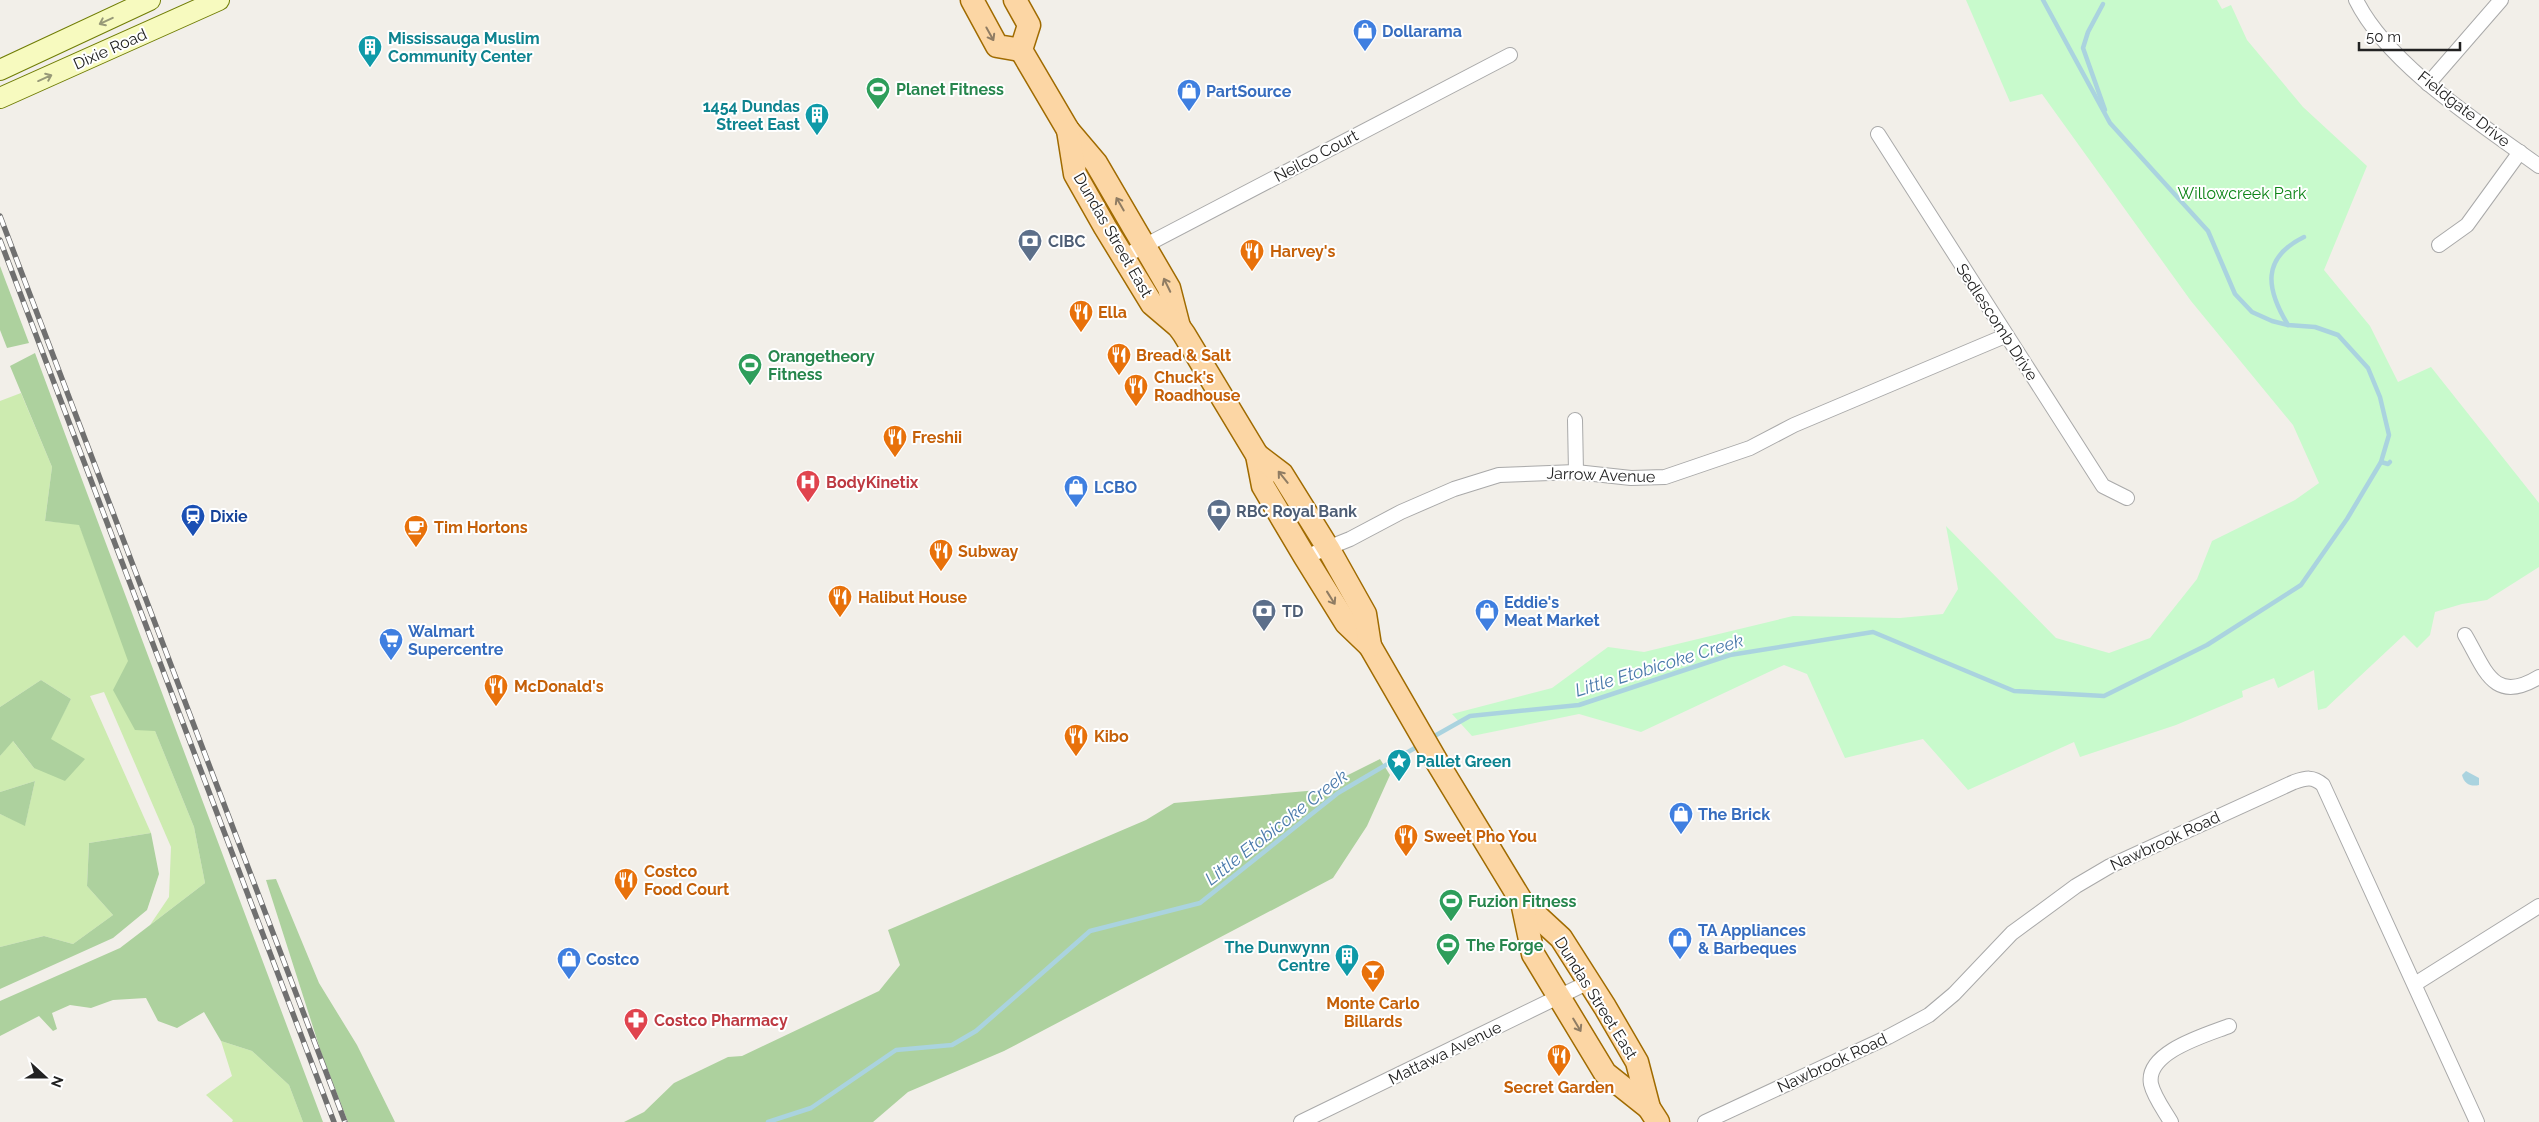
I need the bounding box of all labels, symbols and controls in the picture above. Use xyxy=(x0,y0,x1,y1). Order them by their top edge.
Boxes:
one-way arrow xyxy=(99,16,114,26)
shop icon: Dollarama xyxy=(1352,18,1378,52)
scale bar xyxy=(2359,20,2460,52)
place label: Dollarama xyxy=(1382,22,1462,41)
street label: Dixie Road xyxy=(70,24,150,74)
one-way arrow xyxy=(986,26,996,40)
text: 50 m xyxy=(2366,28,2401,46)
place label: Mississauga Muslim Community Center xyxy=(388,29,540,66)
building icon: Mississauga Muslim Community Center xyxy=(357,34,383,68)
street label: Fieldgate Drive xyxy=(2414,67,2514,151)
one-way arrow xyxy=(37,72,52,82)
sports icon: Planet Fitness xyxy=(865,76,891,110)
shop icon: PartSource xyxy=(1176,78,1202,112)
place label: Planet Fitness xyxy=(896,80,1004,99)
place label: PartSource xyxy=(1206,82,1292,101)
place label: 1454 Dundas Street East xyxy=(703,97,800,134)
building icon: 1454 Dundas Street East xyxy=(804,102,830,136)
street label: Neilco Court xyxy=(1271,126,1362,186)
street label: Dundas Street East xyxy=(1070,169,1157,301)
park label: Willowcreek Park xyxy=(2177,184,2307,203)
one-way arrow xyxy=(1115,198,1125,212)
bank icon: CIBC xyxy=(1017,228,1043,262)
place label: CIBC xyxy=(1048,232,1085,251)
restaurant icon: Harvey's xyxy=(1239,238,1265,272)
place label: Harvey's xyxy=(1270,242,1335,261)
street label: Sedlescomb Drive xyxy=(1952,260,2042,384)
one-way arrow xyxy=(1161,278,1171,293)
restaurant icon: Ella xyxy=(1068,299,1094,333)
place label: Ella xyxy=(1098,303,1127,322)
restaurant icon: Bread & Salt xyxy=(1106,342,1132,376)
place label: Bread & Salt xyxy=(1136,346,1231,365)
place label: Orangetheory Fitness xyxy=(768,347,875,384)
sports icon: Orangetheory Fitness xyxy=(737,352,763,386)
place label: Chuck's Roadhouse xyxy=(1154,368,1241,405)
restaurant icon: Chuck's Roadhouse xyxy=(1123,373,1149,407)
restaurant icon: Freshii xyxy=(882,424,908,458)
place label: Freshii xyxy=(912,428,962,447)
street label: Jarrow Avenue xyxy=(1546,464,1656,486)
hospital icon: BodyKinetix xyxy=(795,469,821,503)
one-way arrow xyxy=(1278,471,1289,484)
place label: BodyKinetix xyxy=(826,473,919,492)
shop icon: LCBO xyxy=(1063,474,1089,508)
place label: LCBO xyxy=(1094,478,1137,497)
bank icon: RBC Royal Bank xyxy=(1206,498,1232,532)
place label: RBC Royal Bank xyxy=(1236,502,1357,521)
station icon: Dixie xyxy=(180,503,206,537)
place label: Dixie xyxy=(210,507,248,526)
cafe icon: Tim Hortons xyxy=(403,514,429,548)
place label: Tim Hortons xyxy=(434,518,528,537)
restaurant icon: Subway xyxy=(928,538,954,572)
place label: Subway xyxy=(958,542,1019,561)
restaurant icon: Halibut House xyxy=(827,584,853,618)
place label: Halibut House xyxy=(858,588,967,607)
one-way arrow xyxy=(1325,591,1336,605)
place label: Eddie's Meat Market xyxy=(1504,593,1600,630)
bank icon: TD xyxy=(1251,598,1277,632)
shop icon: Eddie's Meat Market xyxy=(1474,598,1500,632)
place label: TD xyxy=(1282,602,1303,621)
place label: Walmart Supercentre xyxy=(408,622,504,659)
supermarket icon: Walmart Supercentre xyxy=(378,627,404,661)
water label: Little Etobicoke Creek xyxy=(1572,629,1746,701)
restaurant icon: McDonald's xyxy=(483,673,509,707)
place label: McDonald's xyxy=(514,677,604,696)
restaurant icon: Kibo xyxy=(1063,723,1089,757)
place label: Kibo xyxy=(1094,727,1129,746)
place icon: Pallet Green xyxy=(1386,748,1412,782)
place label: Pallet Green xyxy=(1416,752,1511,771)
water label: Little Etobicoke Creek xyxy=(1201,765,1352,889)
shop icon: The Brick xyxy=(1668,801,1694,835)
place label: The Brick xyxy=(1698,805,1770,824)
street label: Nawbrook Road xyxy=(2107,807,2223,875)
restaurant icon: Sweet Pho You xyxy=(1393,823,1419,857)
place label: Sweet Pho You xyxy=(1424,827,1537,846)
place label: Costco Food Court xyxy=(644,862,729,899)
restaurant icon: Costco Food Court xyxy=(613,867,639,901)
sports icon: Fuzion Fitness xyxy=(1438,888,1464,922)
place label: Fuzion Fitness xyxy=(1468,892,1576,911)
place label: TA Appliances & Barbeques xyxy=(1698,921,1806,958)
shop icon: TA Appliances & Barbeques xyxy=(1667,926,1693,960)
sports icon: The Forge xyxy=(1435,932,1461,966)
street label: Dundas Street East xyxy=(1551,933,1642,1063)
place label: The Forge xyxy=(1466,936,1544,955)
place label: The Dunwynn Centre xyxy=(1225,938,1330,975)
building icon: The Dunwynn Centre xyxy=(1334,943,1360,977)
shop icon: Costco xyxy=(556,946,582,980)
place label: Costco xyxy=(586,950,639,969)
bar icon: Monte Carlo Billards xyxy=(1360,959,1386,993)
place label: Monte Carlo Billards xyxy=(1326,994,1420,1031)
pharmacy icon: Costco Pharmacy xyxy=(623,1007,649,1041)
place label: Costco Pharmacy xyxy=(654,1011,788,1030)
street label: Mattawa Avenue xyxy=(1386,1017,1504,1089)
one-way arrow xyxy=(1573,1018,1583,1032)
street label: Nawbrook Road xyxy=(1774,1029,1890,1097)
restaurant icon: Secret Garden xyxy=(1546,1043,1572,1077)
north arrow xyxy=(20,1052,70,1102)
text: N xyxy=(48,1074,67,1090)
place label: Secret Garden xyxy=(1504,1078,1614,1097)

